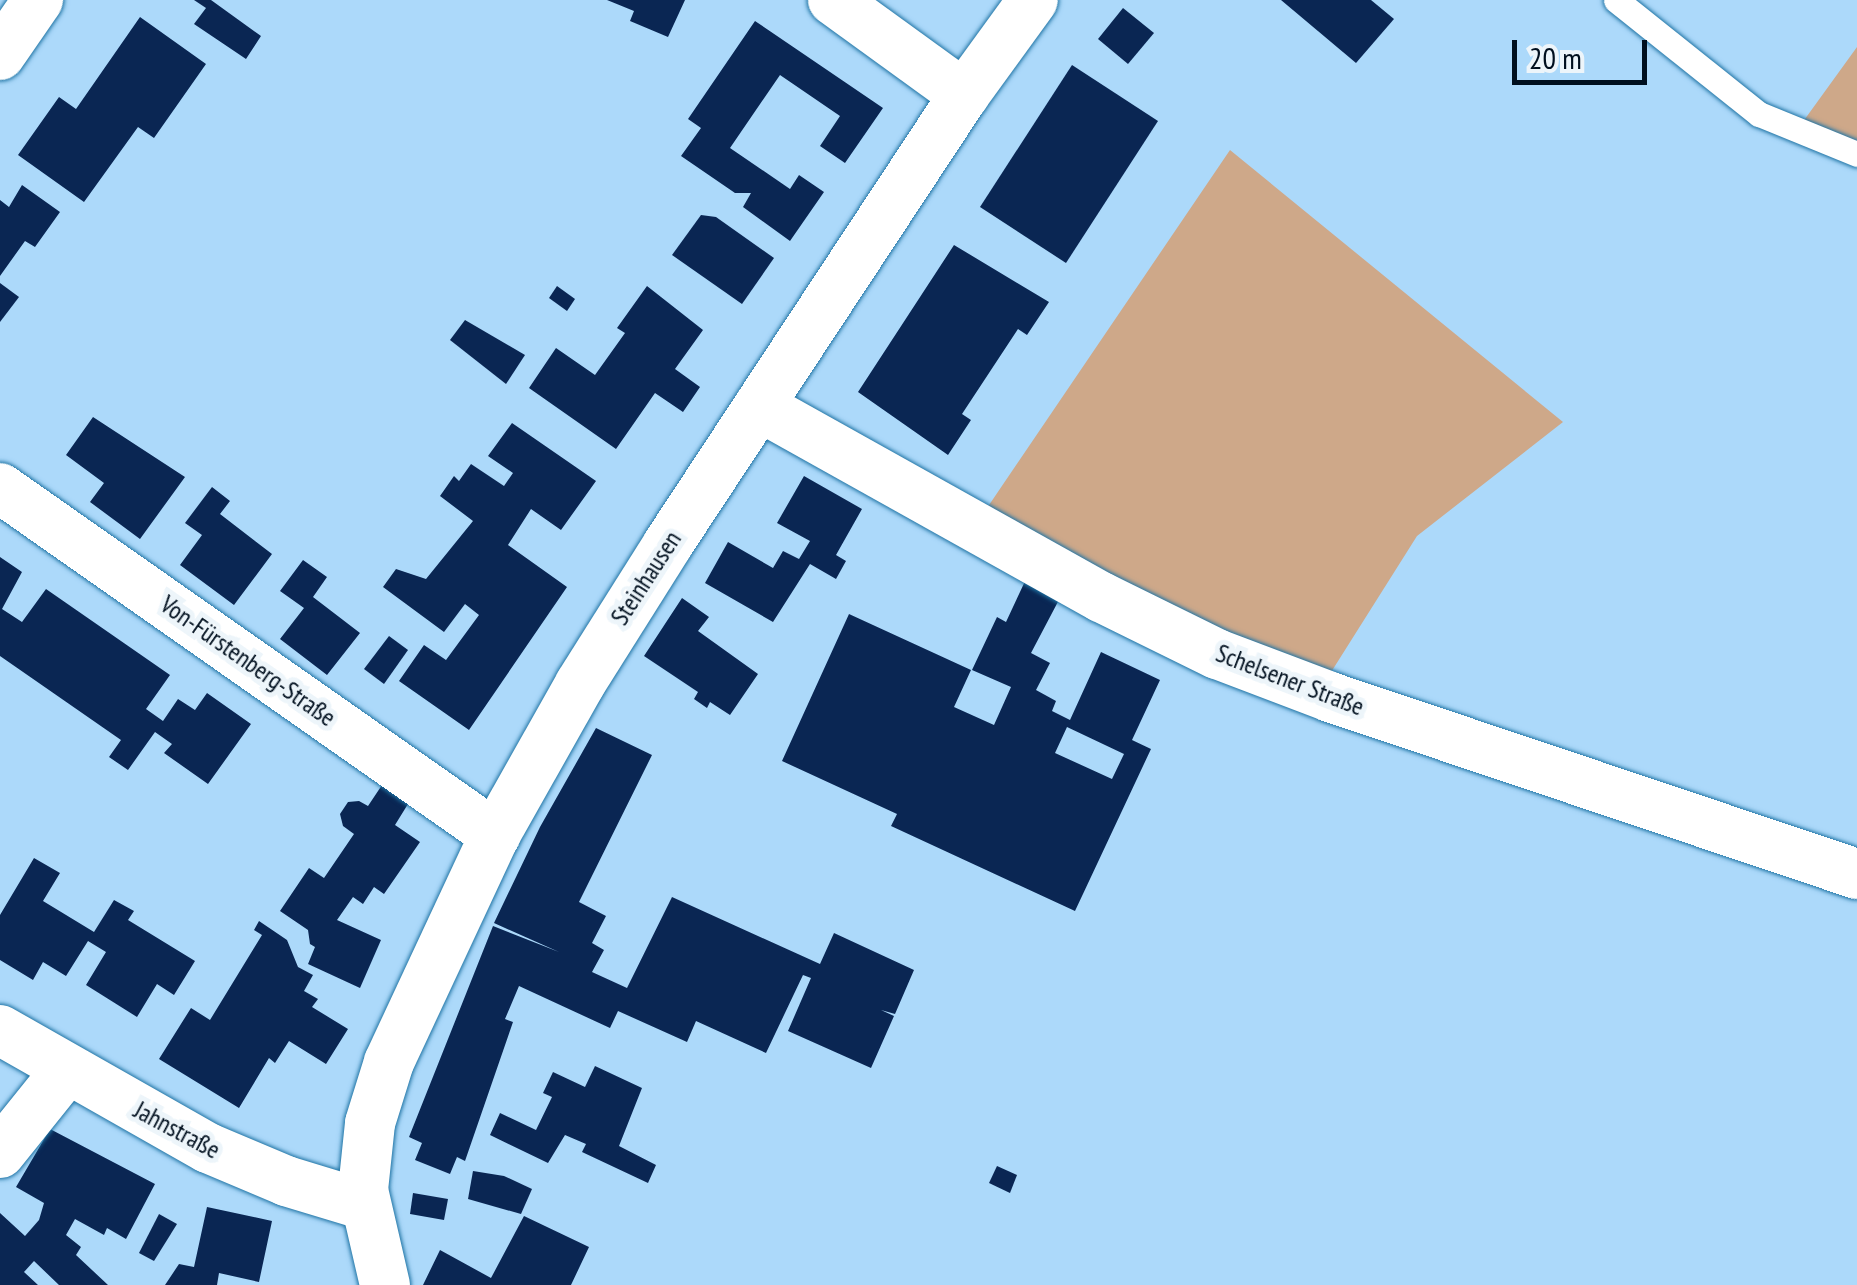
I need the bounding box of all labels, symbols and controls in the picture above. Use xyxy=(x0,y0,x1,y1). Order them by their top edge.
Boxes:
scale bar xyxy=(1517,20,1652,82)
text: 20 m xyxy=(1529,38,1582,77)
street label: Steinhausen xyxy=(605,526,687,630)
street label: Von-Fürstenberg-Straße xyxy=(155,589,341,733)
street label: Schelsener Straße xyxy=(1212,638,1368,722)
street label: Jahnstraße xyxy=(129,1095,225,1165)

